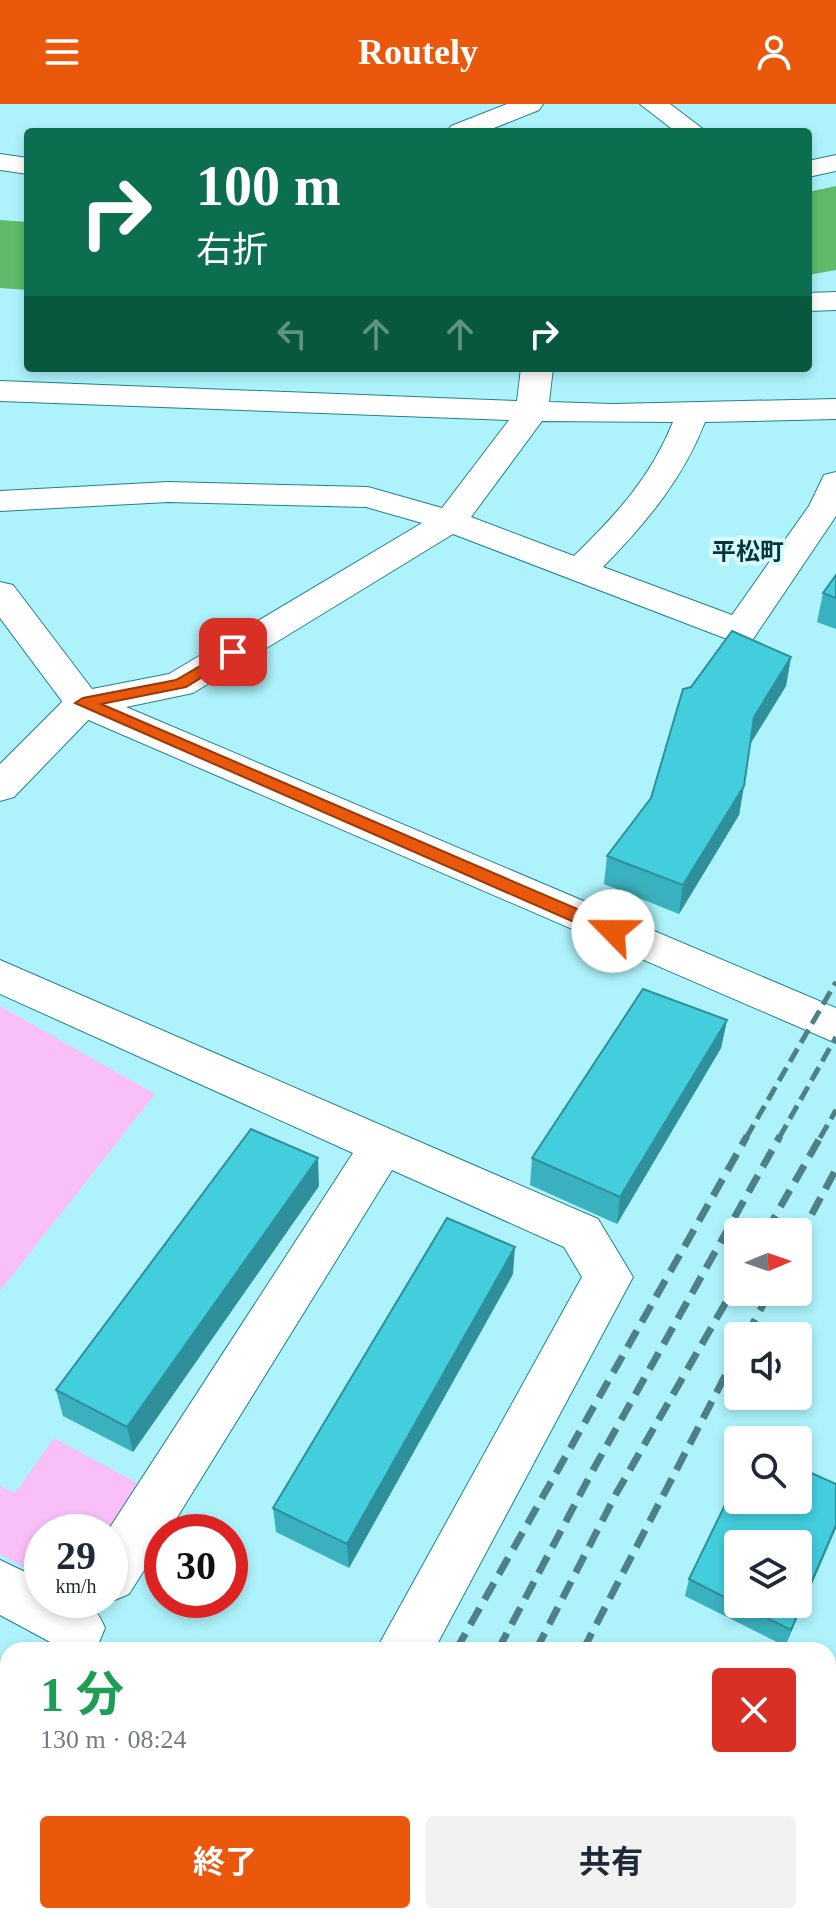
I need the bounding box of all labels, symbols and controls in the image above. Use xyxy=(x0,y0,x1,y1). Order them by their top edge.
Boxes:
icon: menu xyxy=(40,30,84,74)
icon: person xyxy=(752,30,796,74)
text: Routely xyxy=(358,32,478,72)
text: 100 m xyxy=(196,155,341,217)
icon: right xyxy=(64,160,168,264)
text: 右折 xyxy=(196,230,268,270)
icon: left xyxy=(270,312,314,356)
icon: ahead xyxy=(354,312,398,356)
icon: ahead xyxy=(438,312,482,356)
icon: right xyxy=(522,312,566,356)
district label: 平松町 xyxy=(712,539,784,565)
pin xyxy=(199,618,267,686)
icon: arrive xyxy=(211,630,255,674)
position arrow xyxy=(571,889,655,973)
north arrow xyxy=(724,1218,812,1306)
map controls xyxy=(724,1218,812,1618)
button: sound xyxy=(724,1322,812,1410)
button: search xyxy=(724,1426,812,1514)
speed limit sign: 30 xyxy=(144,1514,248,1618)
button: layers xyxy=(724,1530,812,1618)
text: 29 xyxy=(56,1533,96,1578)
text: km/h xyxy=(55,1575,97,1597)
text: 1 分 xyxy=(40,1668,124,1721)
button: close xyxy=(712,1668,796,1752)
text: 130 m · 08:24 xyxy=(40,1725,187,1754)
button: 終了 xyxy=(40,1816,410,1908)
button: 共有 xyxy=(426,1816,796,1908)

